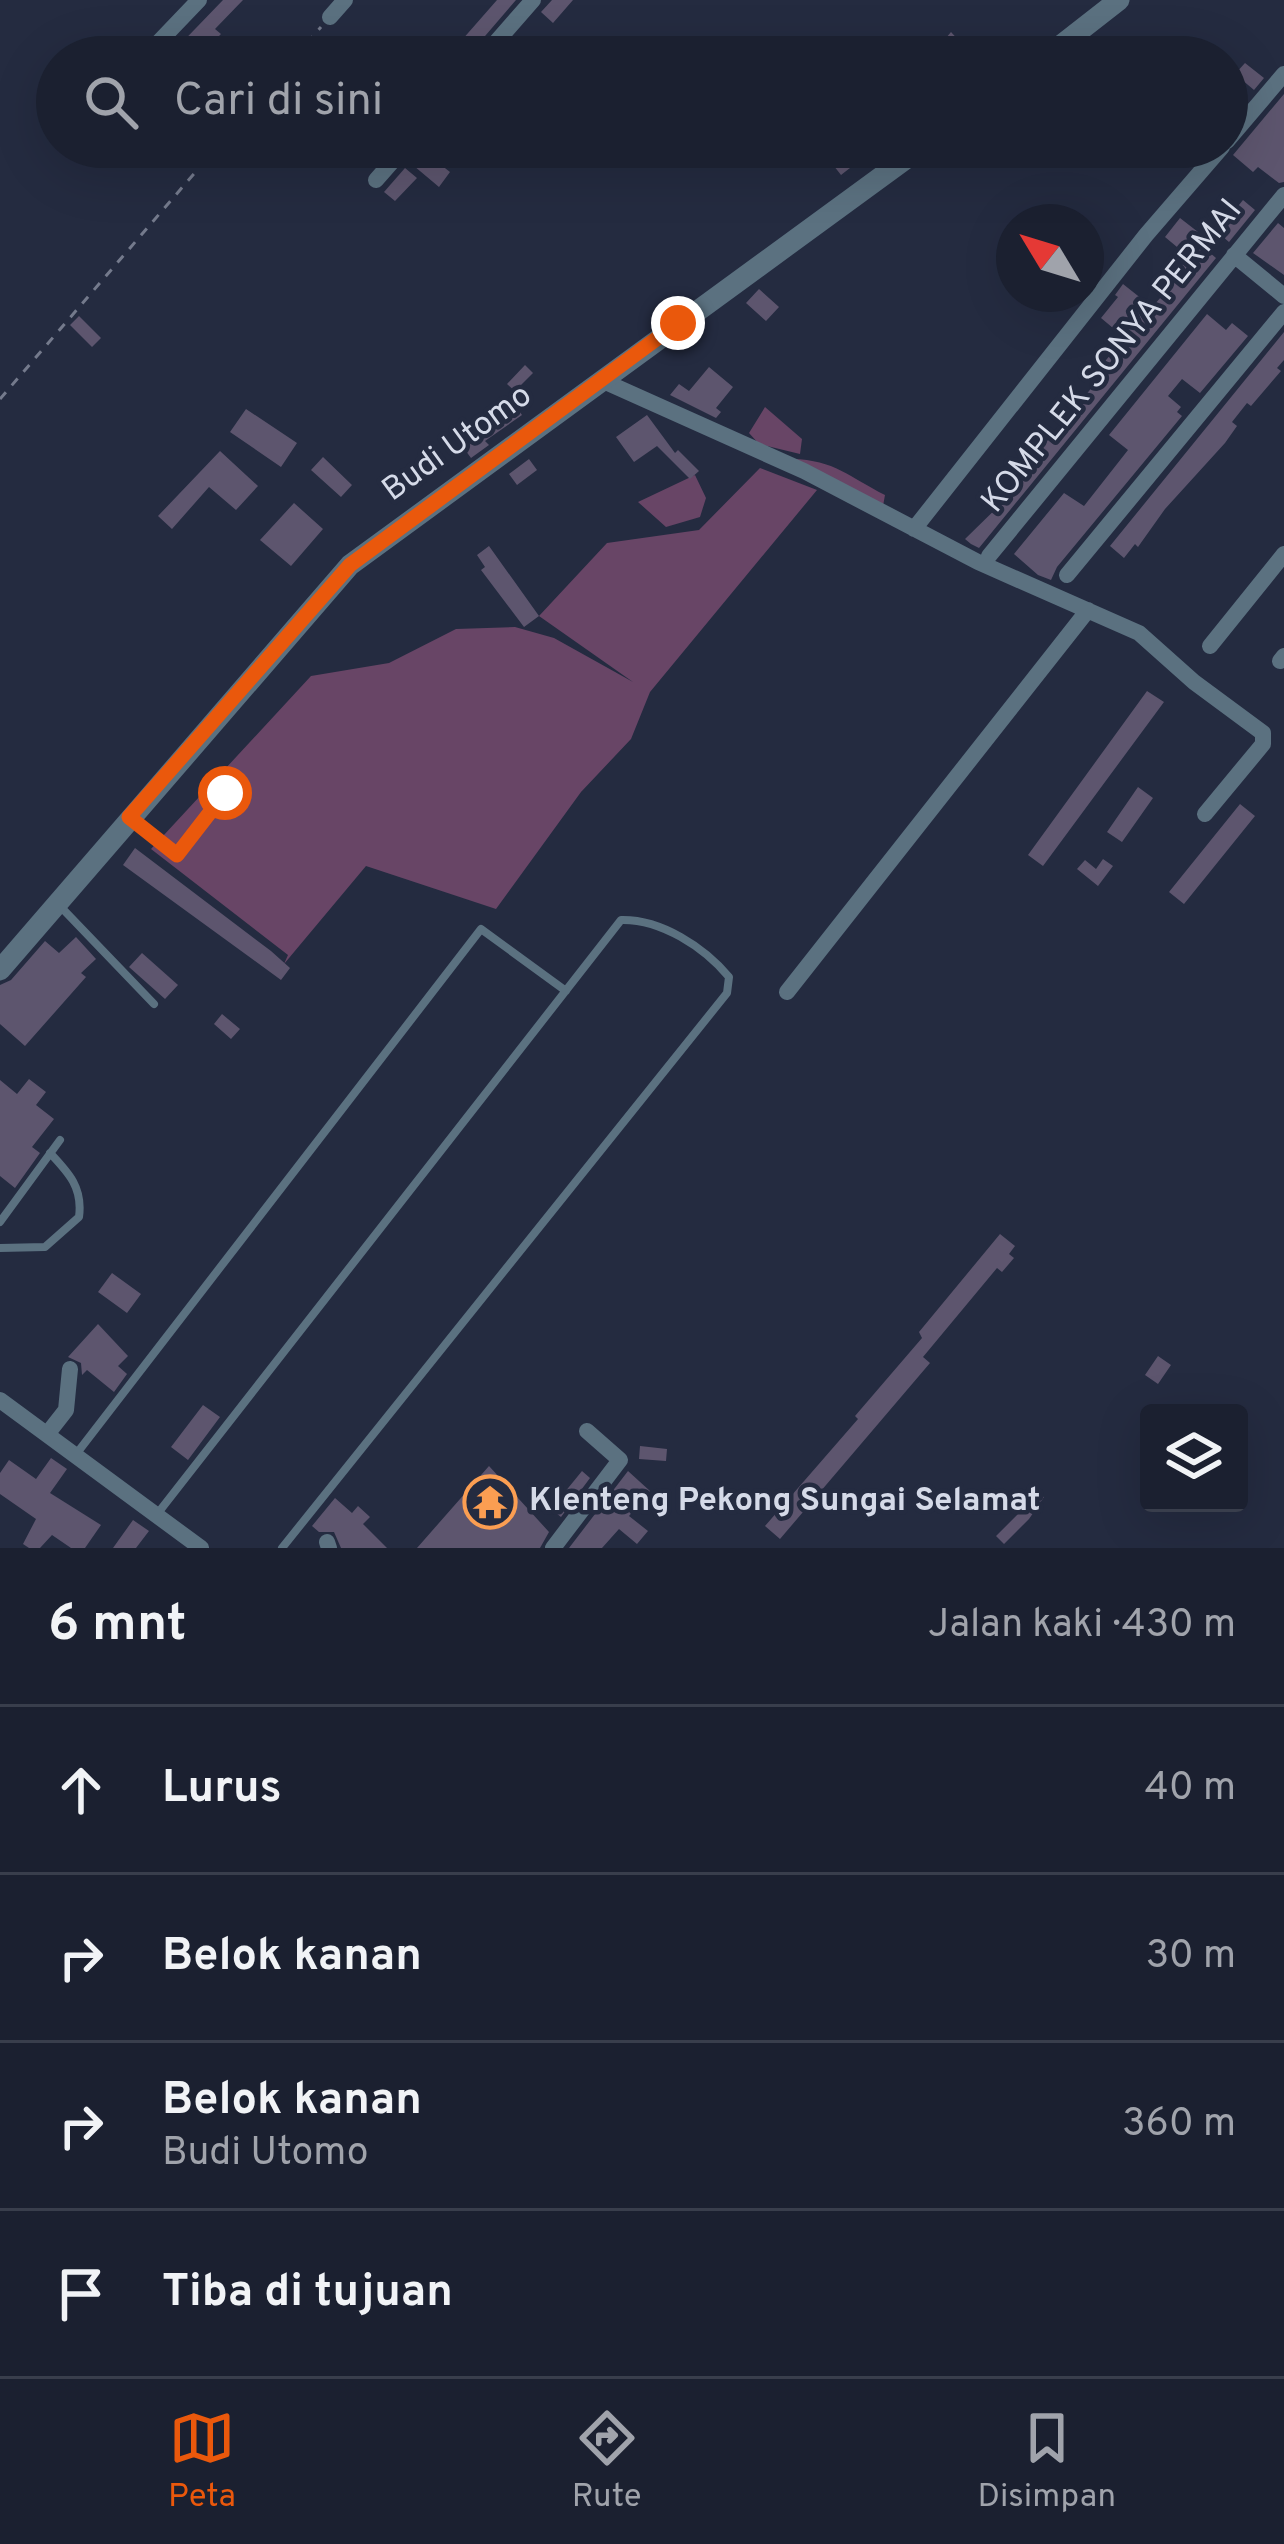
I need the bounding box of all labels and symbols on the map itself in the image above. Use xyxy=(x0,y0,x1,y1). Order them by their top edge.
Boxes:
street label: KOMPLEK SONYA PERMAI xyxy=(973,192,1253,522)
north arrow xyxy=(996,204,1104,312)
route end xyxy=(651,296,705,350)
street label: Budi Utomo xyxy=(375,376,541,512)
route start xyxy=(198,766,252,820)
temple icon: Klenteng Pekong Sungai Selamat xyxy=(462,1474,518,1530)
place label: Klenteng Pekong Sungai Selamat xyxy=(529,1481,1040,1523)

